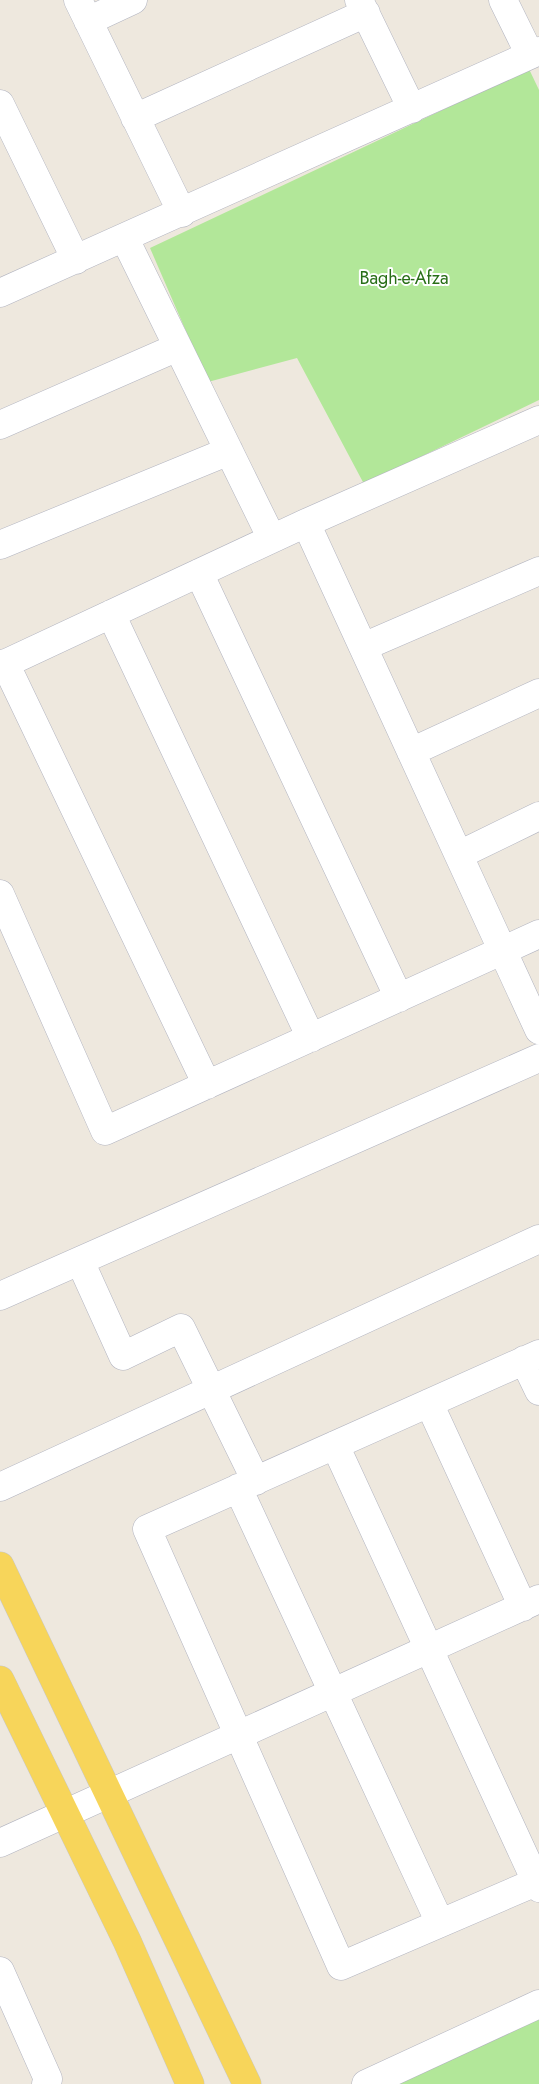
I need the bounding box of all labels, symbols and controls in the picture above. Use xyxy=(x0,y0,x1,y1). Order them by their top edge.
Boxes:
park label: Bagh-e-Afza xyxy=(359,265,449,291)

